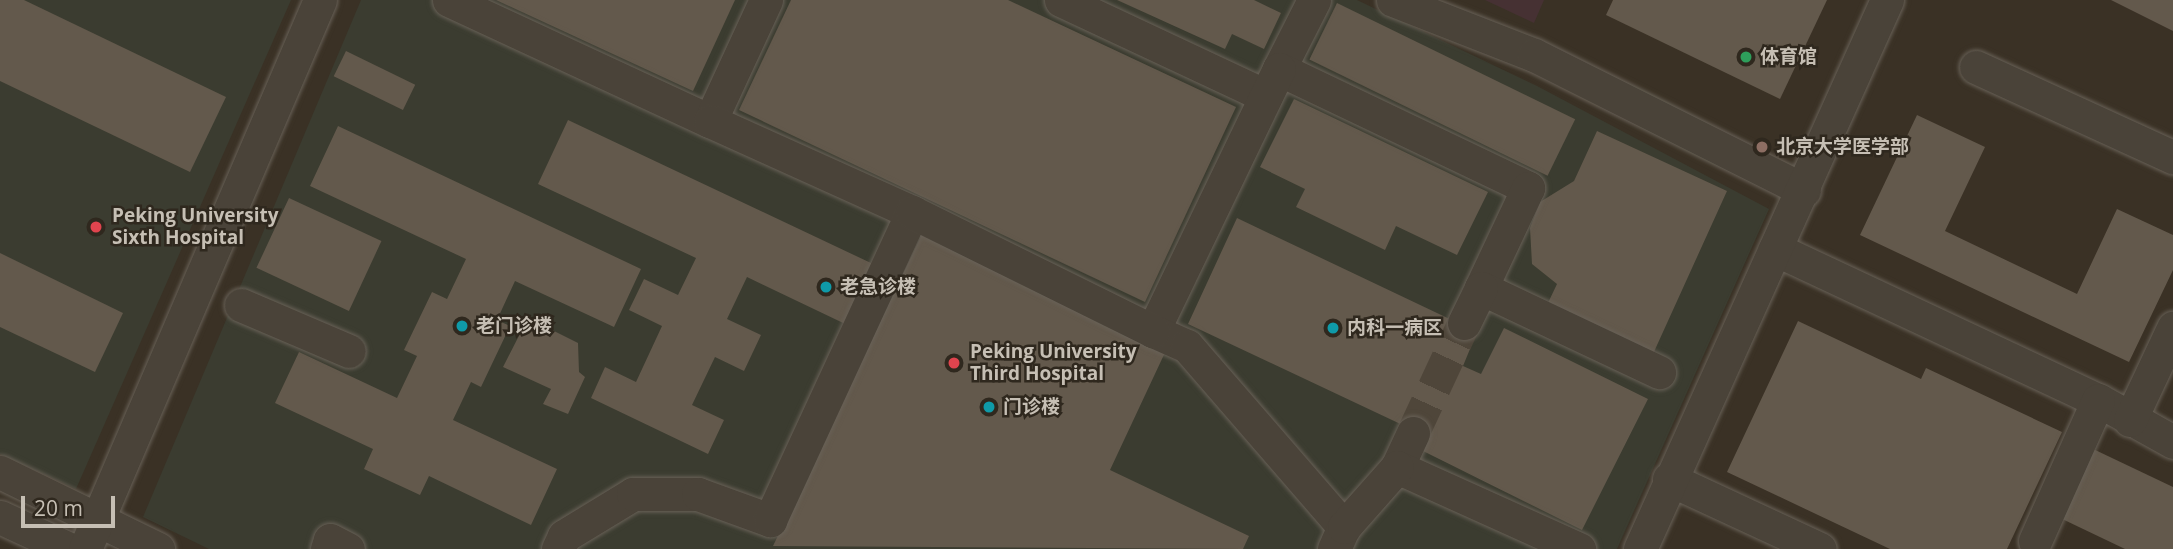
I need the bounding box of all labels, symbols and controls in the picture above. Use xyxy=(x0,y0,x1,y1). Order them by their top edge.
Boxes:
place label: 体育馆 xyxy=(1760,46,1817,68)
marker: 体育馆 xyxy=(1738,49,1754,65)
place label: 北京大学医学部 xyxy=(1776,136,1909,158)
marker: 北京大学医学部 xyxy=(1754,139,1770,155)
place label: Peking University Sixth Hospital xyxy=(112,205,279,249)
marker: Peking University Sixth Hospital xyxy=(86,217,106,237)
place label: 老急诊楼 xyxy=(840,276,916,298)
marker: 老急诊楼 xyxy=(818,279,834,295)
place label: 老门诊楼 xyxy=(476,315,552,337)
place label: 内科一病区 xyxy=(1347,317,1442,339)
marker: 老门诊楼 xyxy=(454,318,470,334)
marker: 内科一病区 xyxy=(1325,320,1341,336)
place label: Peking University Third Hospital xyxy=(970,341,1137,385)
marker: Peking University Third Hospital xyxy=(944,353,964,373)
place label: 门诊楼 xyxy=(1003,396,1060,418)
marker: 门诊楼 xyxy=(981,399,997,415)
scale bar xyxy=(24,482,119,526)
text: 20 m xyxy=(34,494,83,522)

